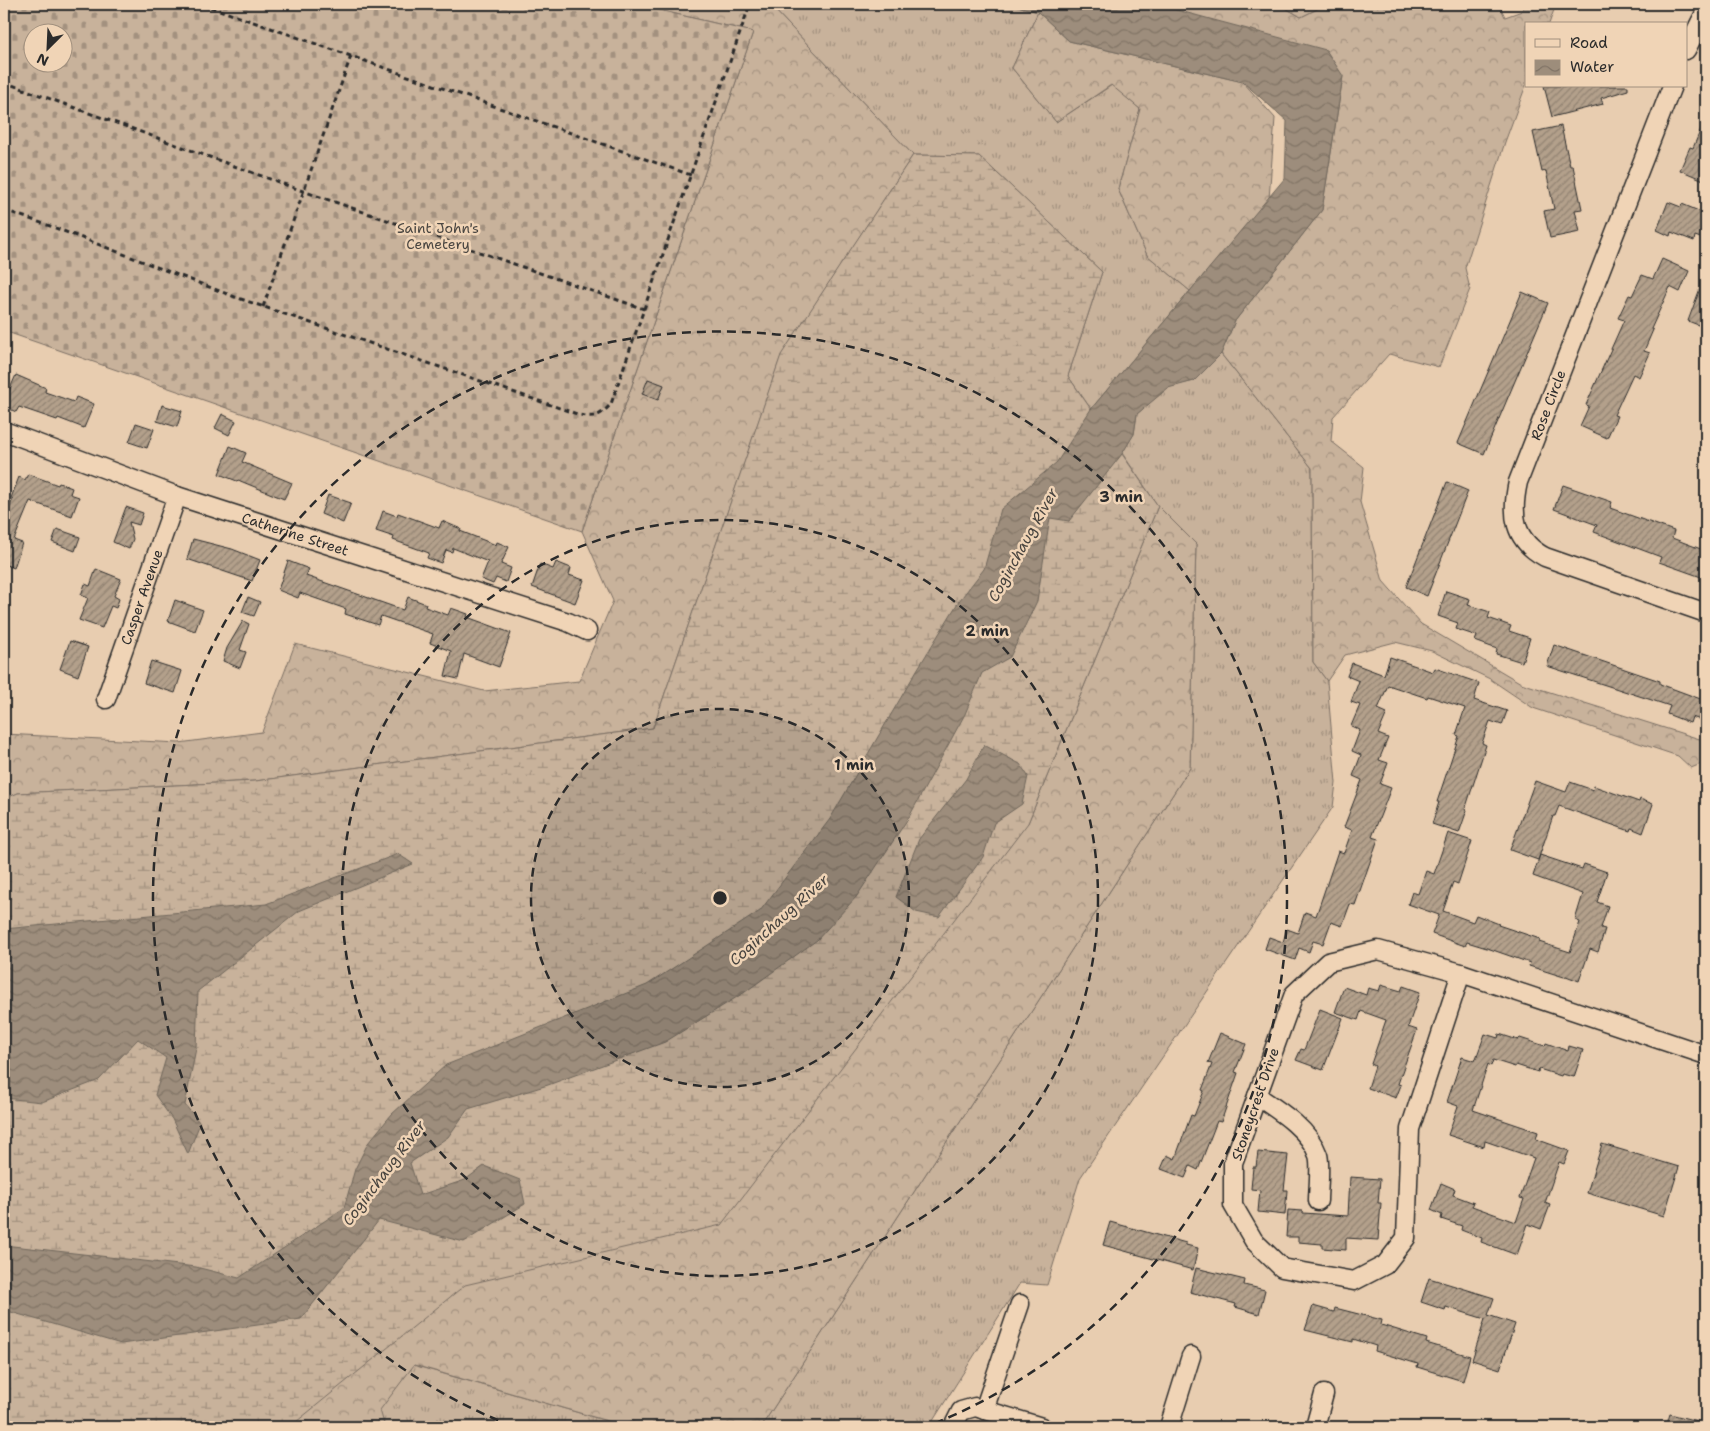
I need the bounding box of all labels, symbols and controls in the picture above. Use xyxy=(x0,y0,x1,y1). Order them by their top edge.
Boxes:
north arrow xyxy=(22,22,72,72)
legend xyxy=(1525,22,1688,88)
text: Road xyxy=(1570,33,1608,53)
text: N xyxy=(34,49,51,70)
text: Water xyxy=(1570,57,1614,77)
park label: Saint John's Cemetery xyxy=(397,219,479,253)
street label: Rose Circle xyxy=(1526,367,1570,443)
water label: Coginchaug River xyxy=(983,484,1063,605)
text: 3 min xyxy=(1099,487,1143,507)
street label: Catherine Street xyxy=(239,508,351,560)
street label: Casper Avenue xyxy=(117,547,167,647)
text: 2 min xyxy=(965,621,1009,641)
text: 1 min xyxy=(834,755,874,775)
water label: Coginchaug River xyxy=(725,869,834,970)
centre of rings xyxy=(711,889,729,907)
street label: Stoneycrest Drive xyxy=(1227,1045,1283,1163)
water label: Coginchaug River xyxy=(338,1116,431,1230)

